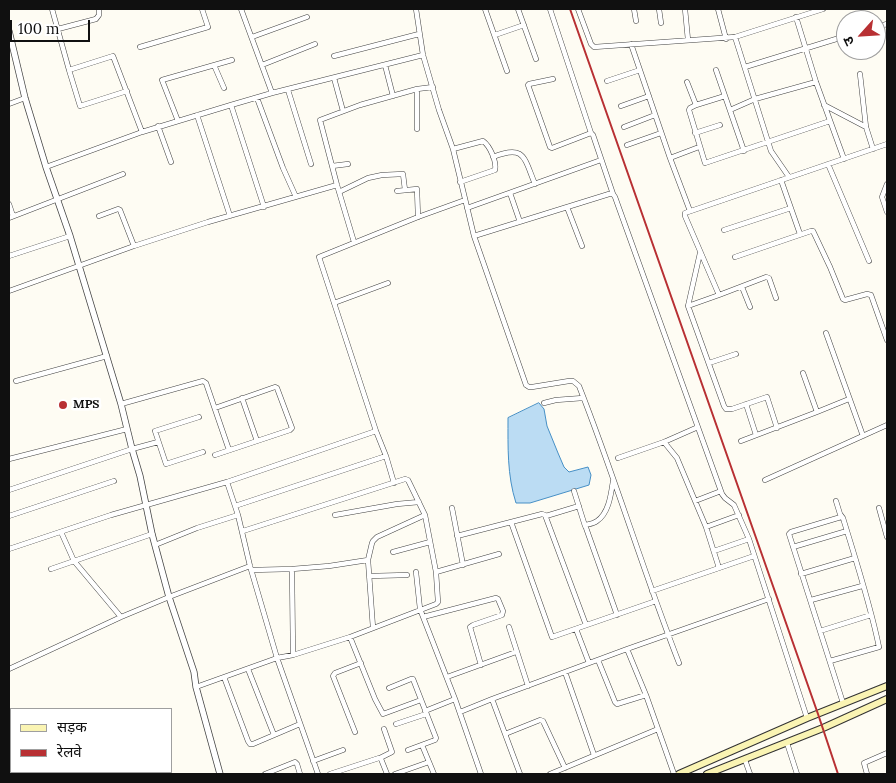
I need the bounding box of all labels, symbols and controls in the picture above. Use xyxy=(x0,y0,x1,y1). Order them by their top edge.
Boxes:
scale bar xyxy=(12,10,92,42)
north arrow xyxy=(836,10,886,60)
text: 100 m xyxy=(18,19,59,38)
text: उ xyxy=(839,34,858,49)
place label: MPS xyxy=(73,398,100,412)
marker: MPS xyxy=(57,399,69,411)
legend xyxy=(10,708,172,773)
text: सड़क xyxy=(57,717,87,736)
text: रेलवे xyxy=(57,742,82,761)

